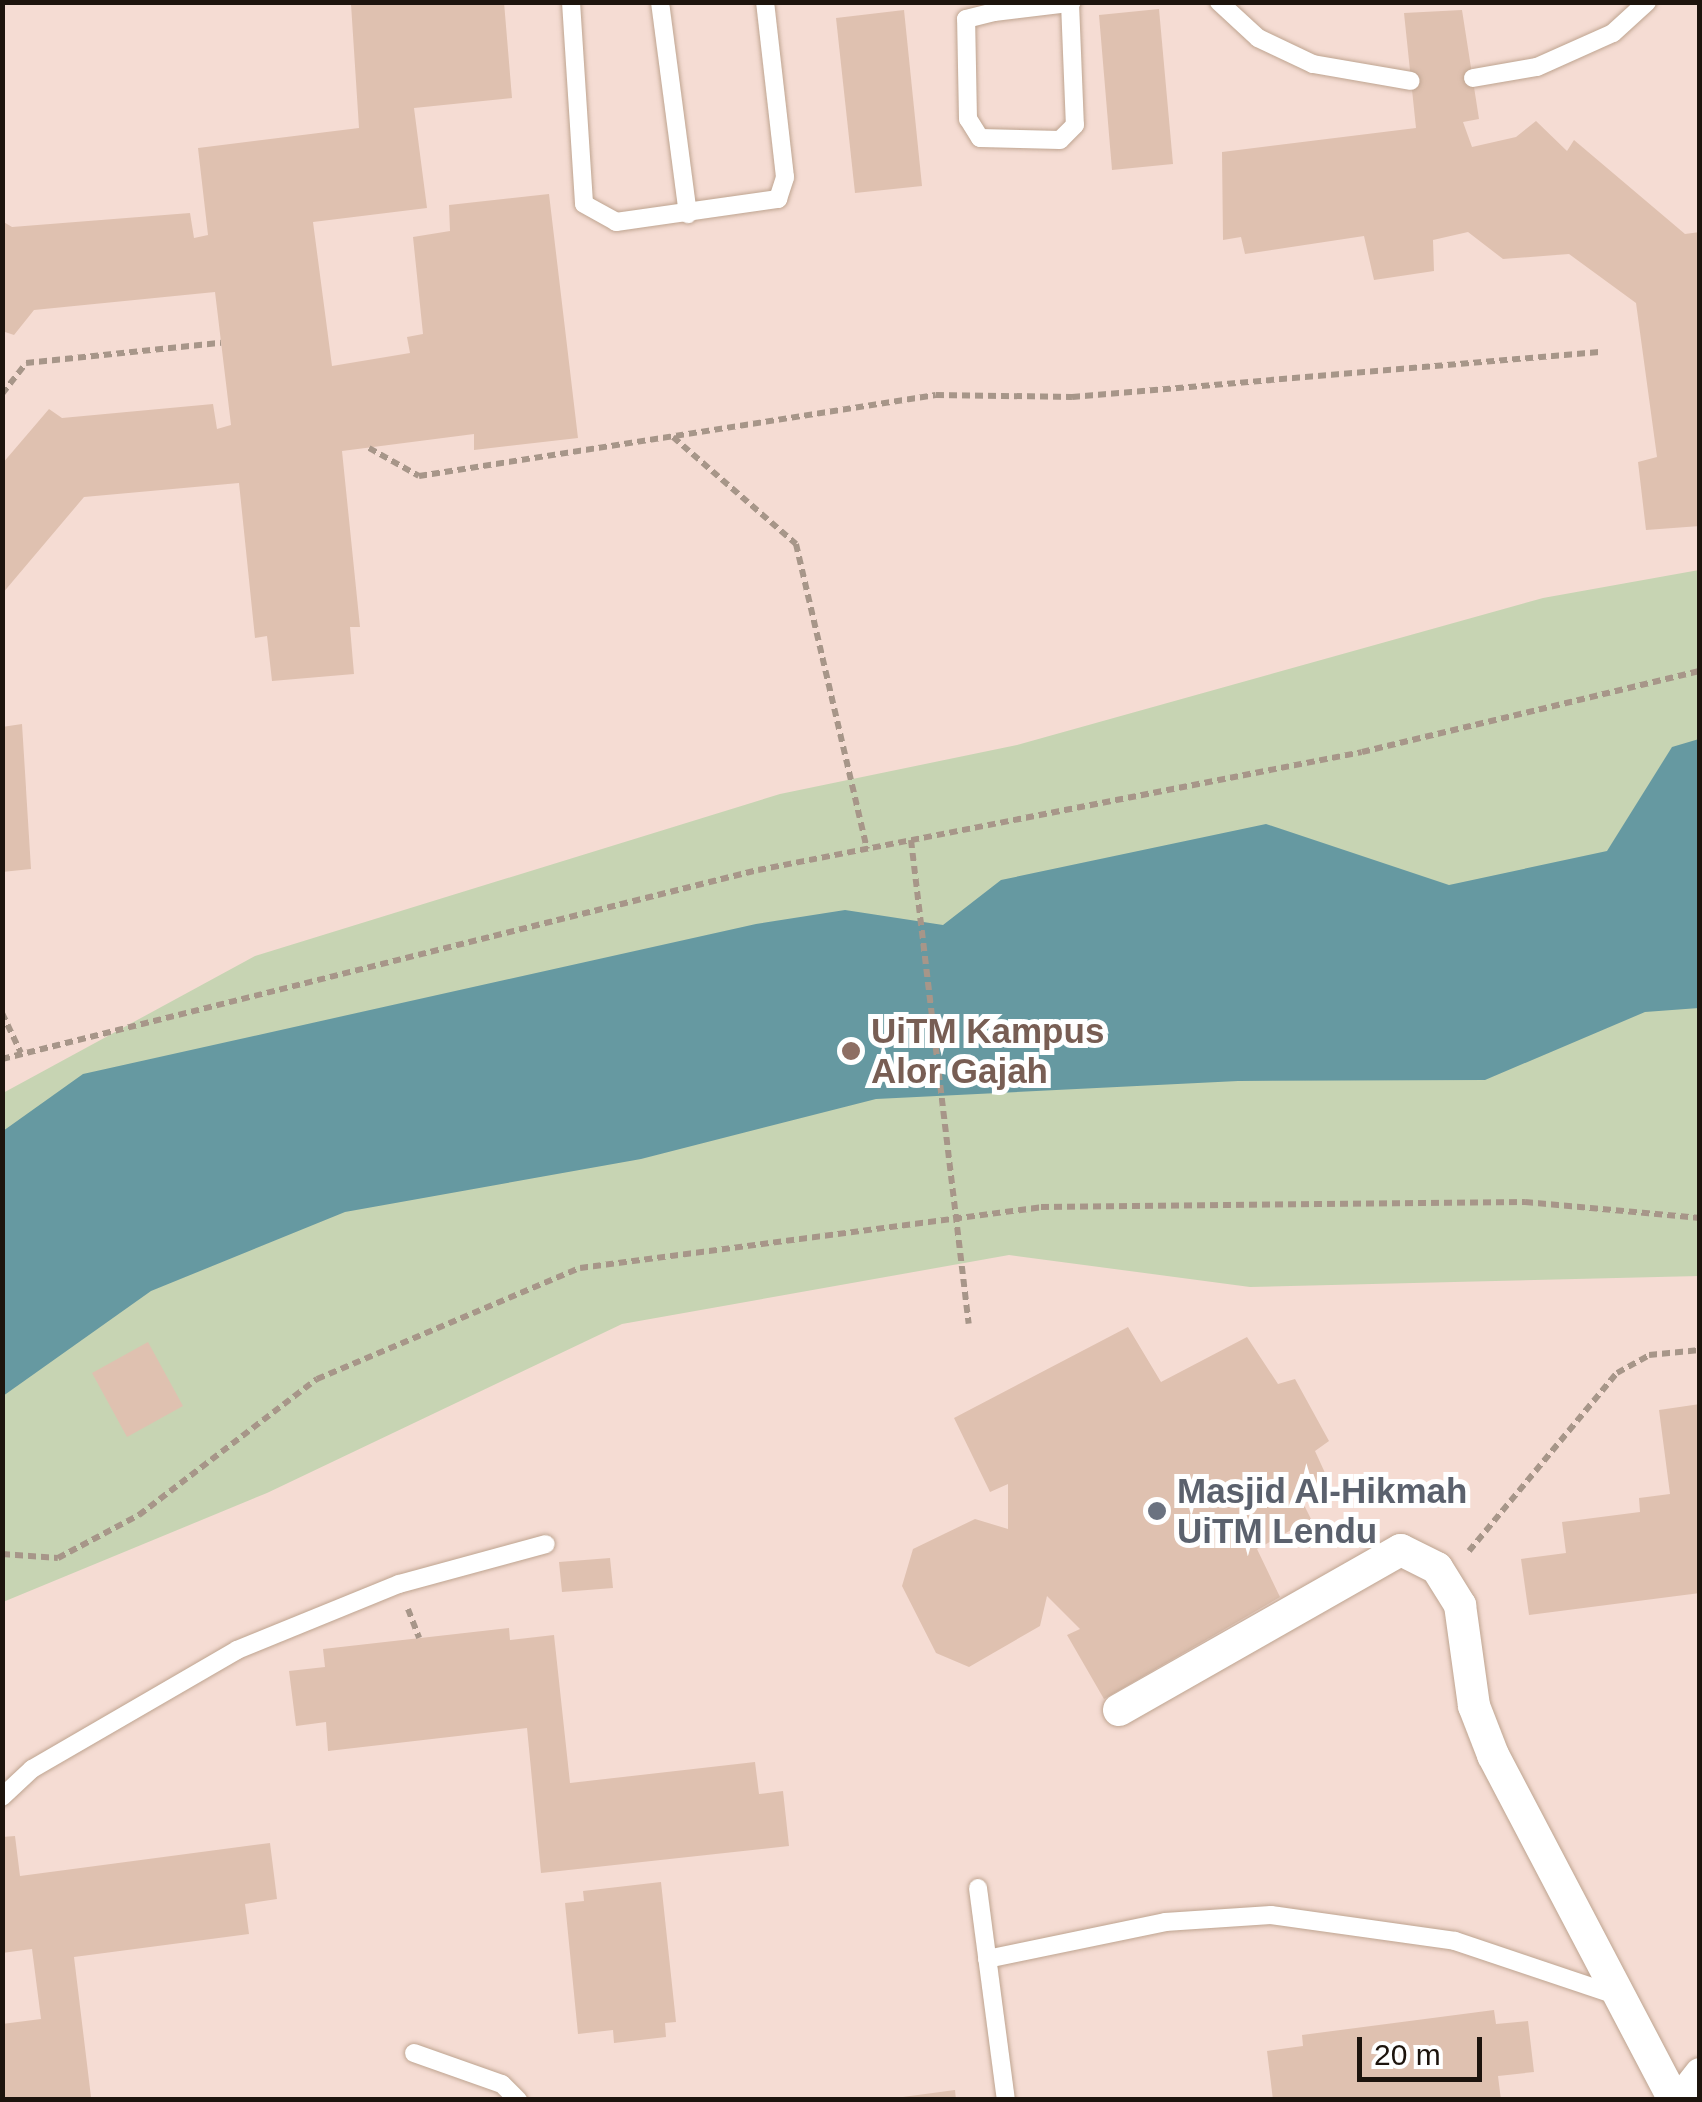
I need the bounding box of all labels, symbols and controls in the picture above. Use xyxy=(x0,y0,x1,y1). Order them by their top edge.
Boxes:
place label: UiTM Kampus Alor Gajah xyxy=(871,1010,1104,1092)
marker: UiTM Kampus Alor Gajah xyxy=(840,1040,862,1062)
place label: Masjid Al-Hikmah UiTM Lendu xyxy=(1177,1470,1469,1552)
marker: Masjid Al-Hikmah UiTM Lendu xyxy=(1146,1500,1168,1522)
scale bar xyxy=(1362,2017,1487,2079)
text: 20 m xyxy=(1374,2038,1441,2071)

